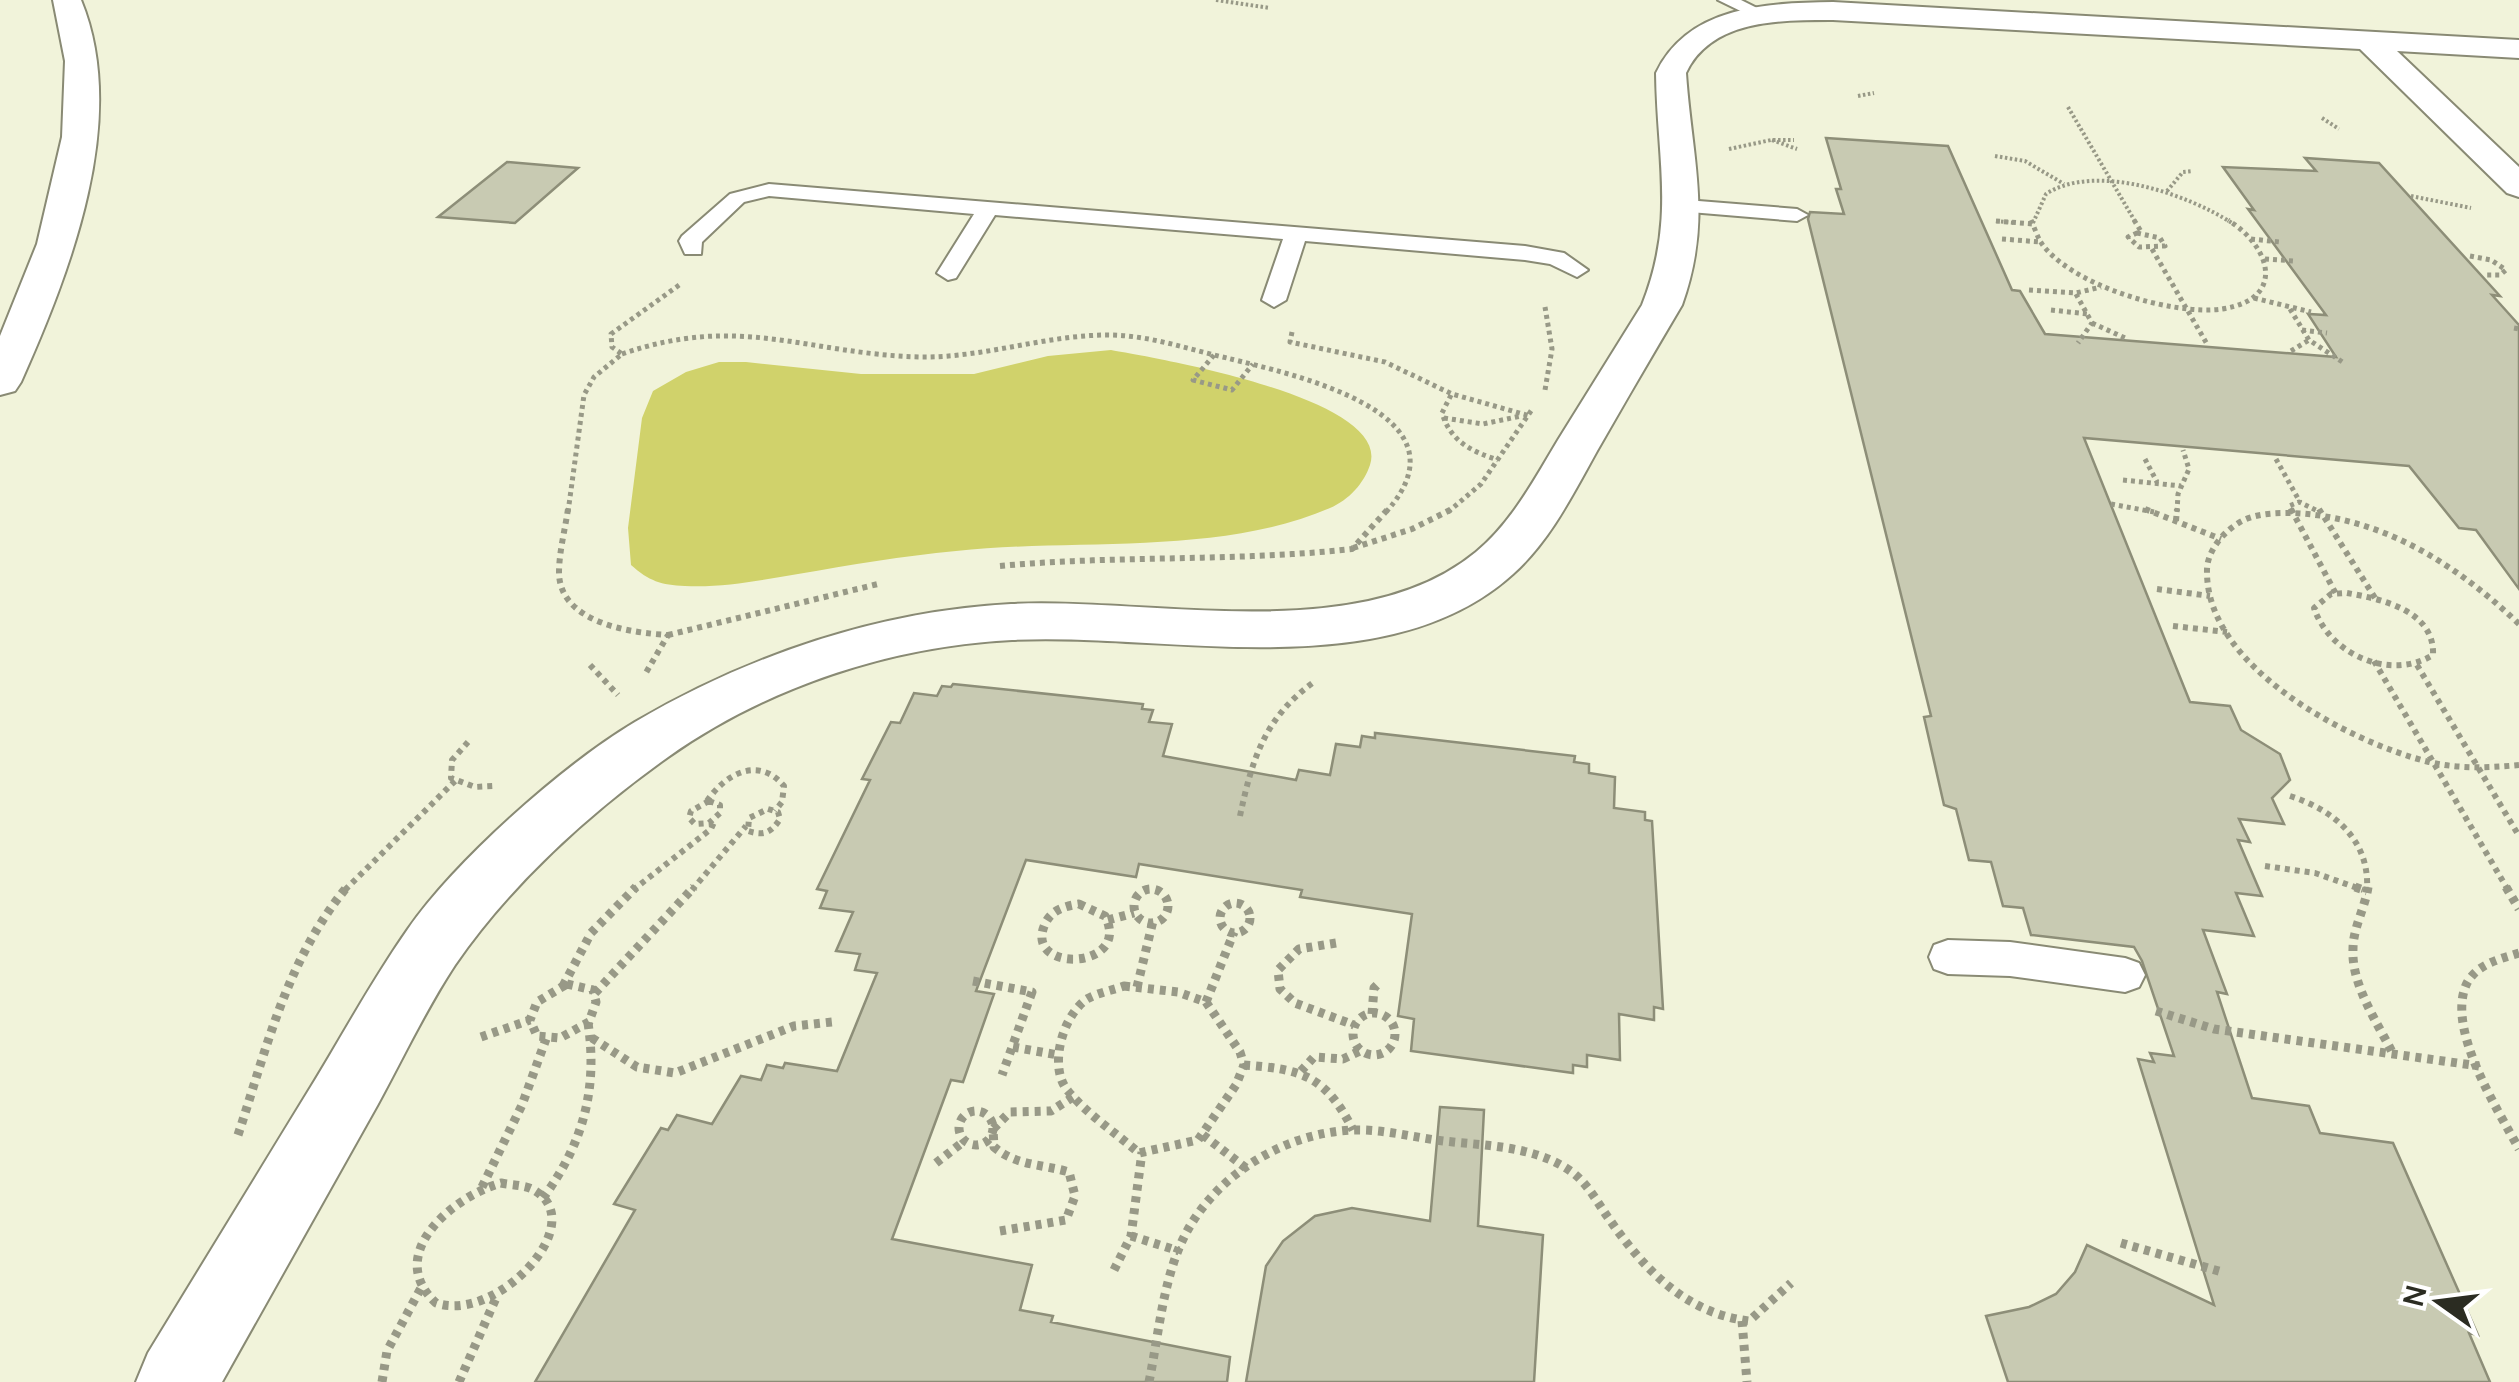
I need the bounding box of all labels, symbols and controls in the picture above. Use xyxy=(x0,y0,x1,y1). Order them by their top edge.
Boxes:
north arrow xyxy=(2389,1252,2489,1352)
text: N xyxy=(2393,1281,2435,1310)

